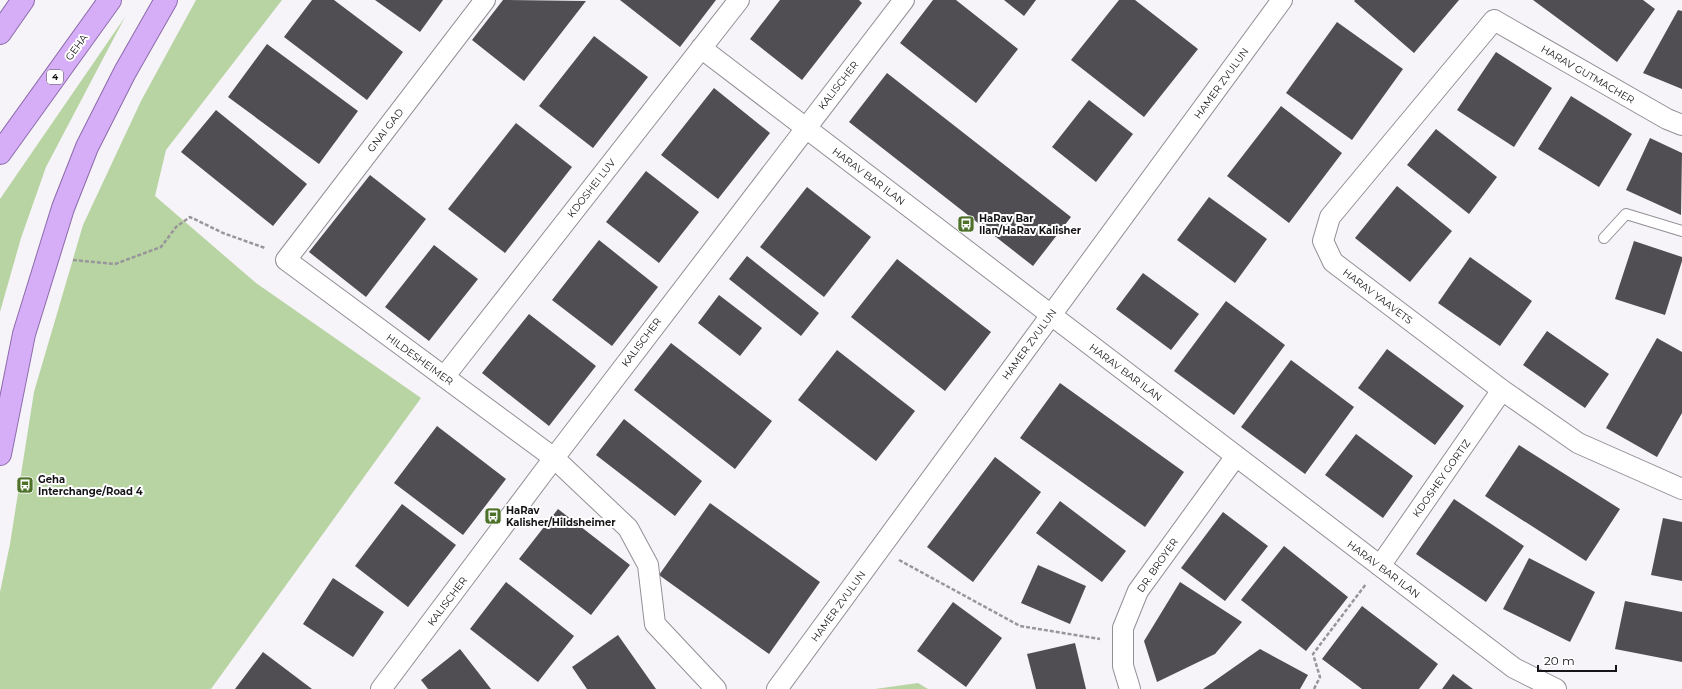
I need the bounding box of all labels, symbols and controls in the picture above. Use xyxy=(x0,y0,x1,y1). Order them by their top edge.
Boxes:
street label: GEHA xyxy=(62,31,91,63)
street label: HARAV GUTMACHER xyxy=(1539,42,1637,107)
street label: HAMER ZVULUN xyxy=(1191,45,1252,121)
street label: KALISCHER xyxy=(815,58,861,112)
road number: 4 xyxy=(47,70,63,84)
street label: GNAI GAD xyxy=(364,106,406,155)
street label: HARAV BAR ILAN xyxy=(830,145,908,208)
street label: KDOSHEI LUV xyxy=(564,156,618,220)
place label: HaRav Bar Ilan/HaRav Kalisher xyxy=(979,212,1082,237)
bus stop icon: HaRav Bar Ilan/HaRav Kalisher xyxy=(956,214,976,234)
street label: HARAV YAAVETS xyxy=(1340,266,1415,327)
street label: HAMER ZVULUN xyxy=(999,306,1060,382)
street label: KALISCHER xyxy=(619,315,664,369)
street label: HILDESHEIMER xyxy=(384,331,456,388)
street label: HARAV BAR ILAN xyxy=(1087,341,1165,404)
street label: KDOSHEY GORTIZ xyxy=(1410,436,1473,520)
place label: Geha Interchange/Road 4 xyxy=(38,473,143,498)
bus stop icon: Geha Interchange/Road 4 xyxy=(15,475,35,495)
place label: HaRav Kalisher/Hildsheimer xyxy=(506,504,616,529)
bus stop icon: HaRav Kalisher/Hildsheimer xyxy=(483,506,503,526)
street label: DR. BROYER xyxy=(1134,536,1181,595)
street label: HARAV BAR ILAN xyxy=(1345,538,1423,601)
street label: HAMER ZVULUN xyxy=(808,568,869,644)
street label: KALISCHER xyxy=(425,574,470,628)
scale bar xyxy=(1538,647,1616,673)
text: 20 m xyxy=(1544,653,1575,668)

